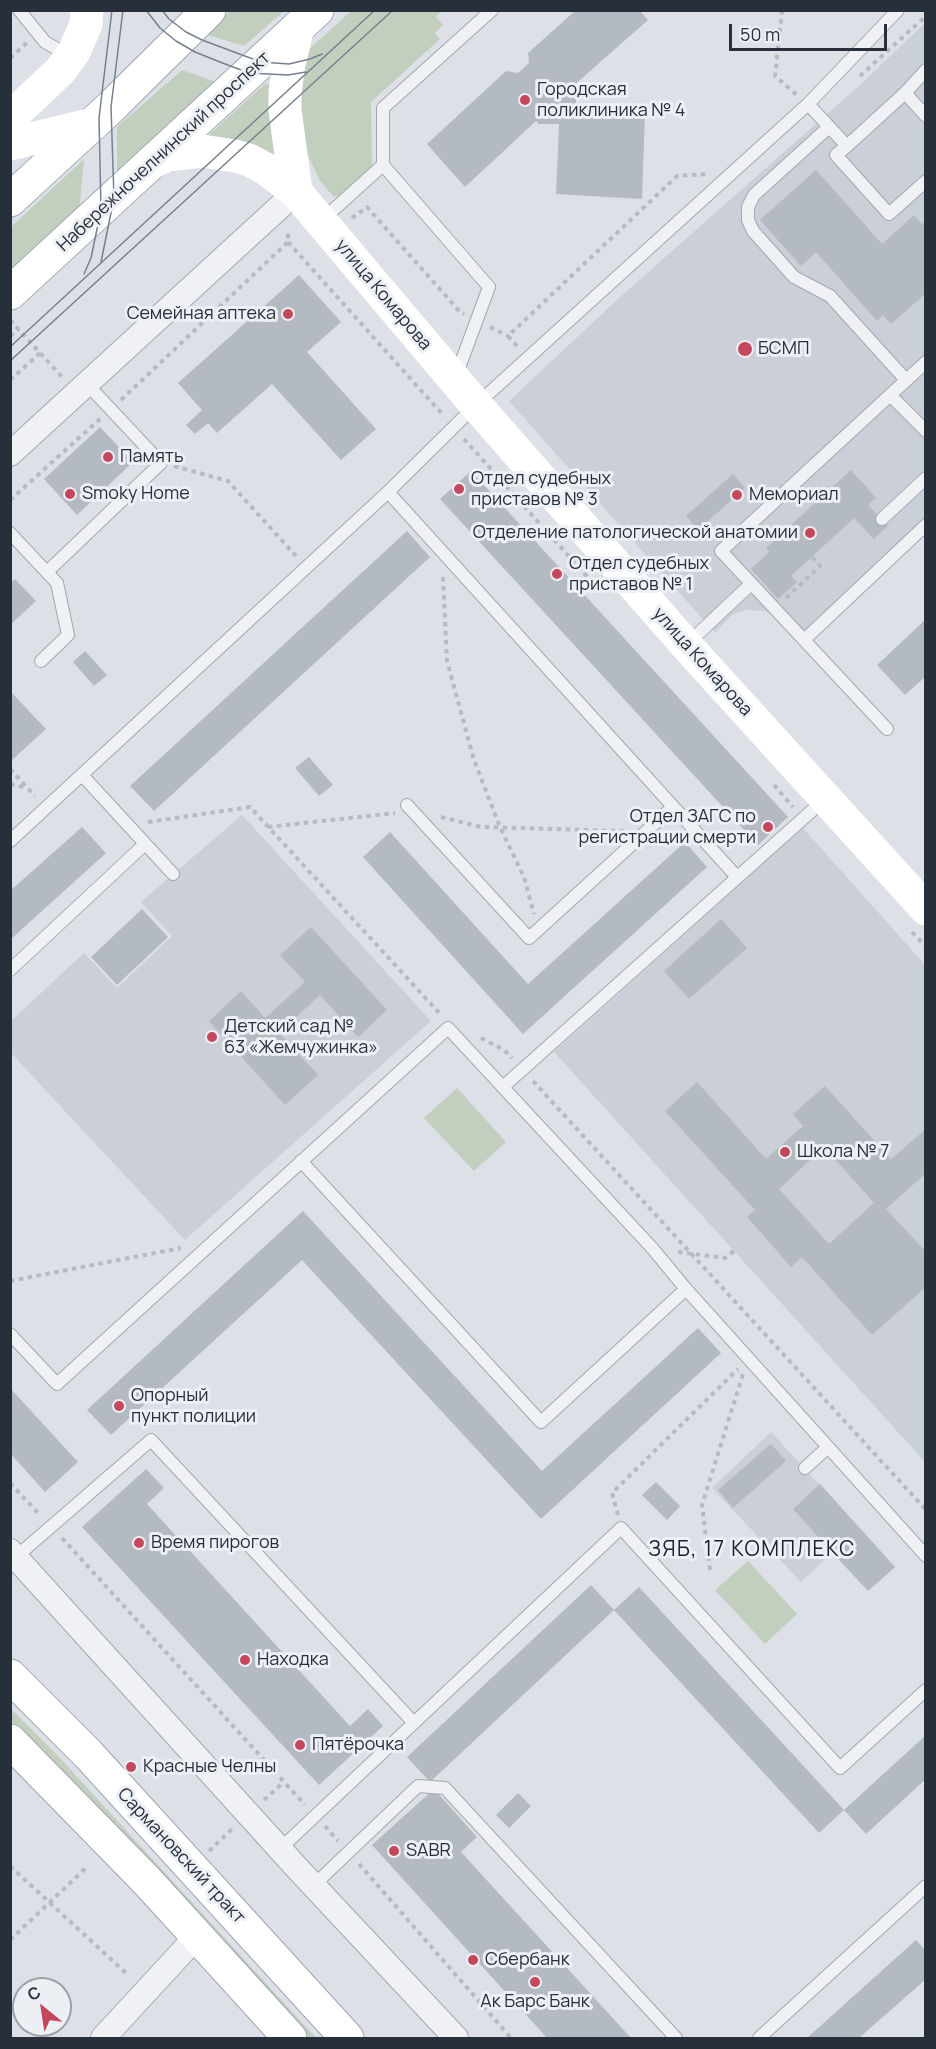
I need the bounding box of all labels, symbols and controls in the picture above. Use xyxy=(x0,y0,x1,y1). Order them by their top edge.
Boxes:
scale bar xyxy=(732,12,890,50)
text: 50 m xyxy=(740,22,780,46)
street label: Набережночелнинский проспект xyxy=(53,47,275,257)
place label: Городская поликлиника № 4 xyxy=(537,79,685,122)
marker: Городская поликлиника № 4 xyxy=(518,93,532,107)
street label: улица Комарова xyxy=(330,235,436,355)
place label: Семейная аптека xyxy=(127,303,276,325)
marker: Семейная аптека xyxy=(281,307,295,321)
place label: БСМП xyxy=(758,338,809,360)
marker: БСМП xyxy=(736,340,754,358)
place label: Память xyxy=(120,446,184,468)
marker: Память xyxy=(101,450,115,464)
place label: Отдел судебных приставов № 3 xyxy=(471,468,611,510)
marker: Отдел судебных приставов № 3 xyxy=(452,482,466,496)
place label: Smoky Home xyxy=(82,483,190,505)
place label: Мемориал xyxy=(749,484,839,506)
marker: Smoky Home xyxy=(63,487,77,501)
marker: Мемориал xyxy=(730,488,744,502)
place label: Отделение патологической анатомии xyxy=(473,522,798,544)
marker: Отделение патологической анатомии xyxy=(803,526,817,540)
place label: Отдел судебных приставов № 1 xyxy=(569,553,709,596)
marker: Отдел судебных приставов № 1 xyxy=(550,567,564,581)
street label: улица Комарова xyxy=(648,603,756,721)
place label: Отдел ЗАГС по регистрации смерти xyxy=(579,806,756,848)
marker: Отдел ЗАГС по регистрации смерти xyxy=(761,820,775,834)
place label: Детский сад № 63 «Жемчужинка» xyxy=(224,1016,378,1058)
marker: Детский сад № 63 «Жемчужинка» xyxy=(205,1030,219,1044)
place label: Школа № 7 xyxy=(797,1141,889,1163)
marker: Школа № 7 xyxy=(778,1145,792,1159)
place label: Опорный пункт полиции xyxy=(131,1385,256,1428)
marker: Опорный пункт полиции xyxy=(112,1399,126,1413)
place label: Время пирогов xyxy=(151,1532,279,1554)
marker: Время пирогов xyxy=(132,1536,146,1550)
district label: ЗЯБ, 17 КОМПЛЕКС xyxy=(648,1537,856,1563)
place label: Находка xyxy=(257,1649,329,1671)
marker: Находка xyxy=(238,1653,252,1667)
place label: Пятёрочка xyxy=(312,1734,404,1756)
marker: Пятёрочка xyxy=(293,1738,307,1752)
place label: Красные Челны xyxy=(143,1756,276,1778)
marker: Красные Челны xyxy=(124,1760,138,1774)
street label: Сармановский тракт xyxy=(113,1784,249,1928)
place label: SABR xyxy=(406,1840,451,1862)
marker: SABR xyxy=(387,1844,401,1858)
place label: Сбербанк xyxy=(485,1949,570,1971)
marker: Сбербанк xyxy=(466,1953,480,1967)
marker: Ак Барс Банк xyxy=(528,1975,542,1989)
north arrow xyxy=(12,1977,72,2037)
text: С xyxy=(23,1981,45,2006)
place label: Ак Барс Банк xyxy=(480,1991,590,2013)

